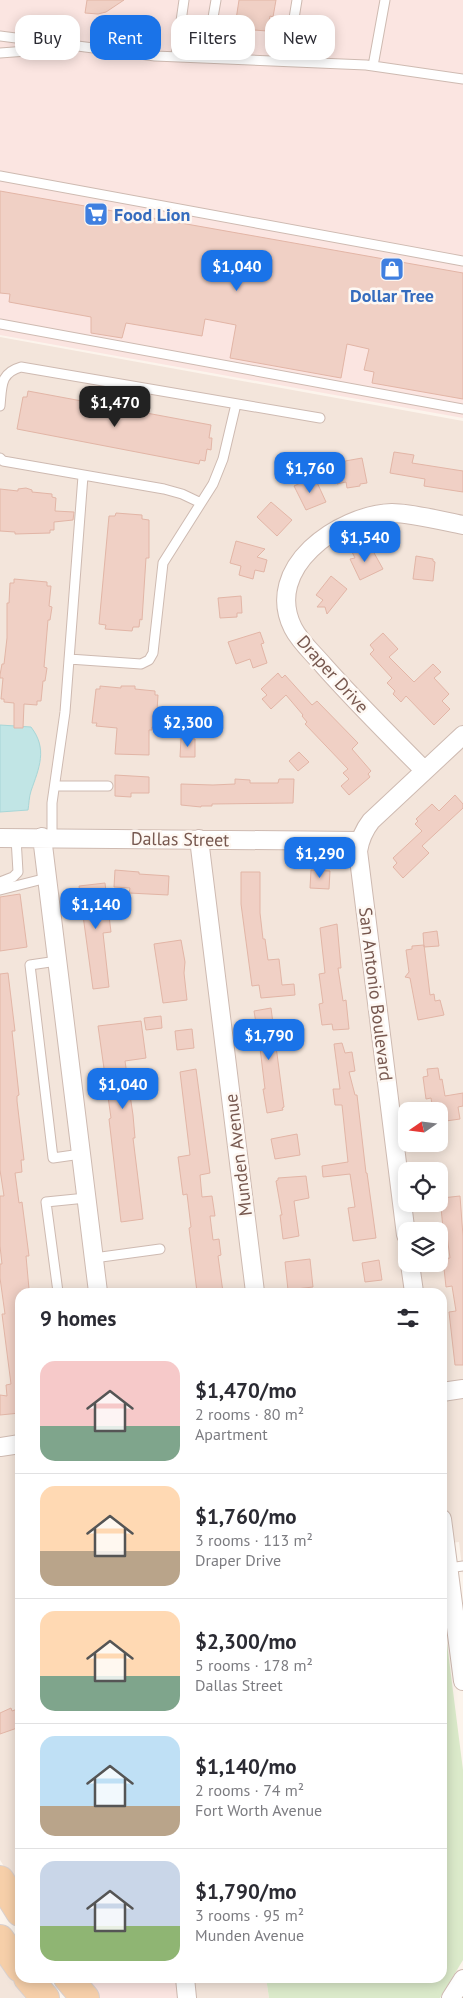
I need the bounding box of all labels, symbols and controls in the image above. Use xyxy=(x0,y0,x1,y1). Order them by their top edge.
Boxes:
chip: Buy xyxy=(15,15,80,60)
chip: Rent xyxy=(90,15,161,60)
chip: Filters xyxy=(171,15,255,60)
chip: New xyxy=(265,15,335,60)
supermarket icon: Food Lion xyxy=(83,201,109,227)
place label: Food Lion xyxy=(114,203,190,226)
pin: $1,040 xyxy=(196,250,278,292)
text: $1,040 xyxy=(212,256,262,276)
shop icon: Dollar Tree xyxy=(379,256,405,282)
place label: Dollar Tree xyxy=(350,284,434,307)
pin: $1,470 xyxy=(74,386,156,428)
text: $1,470 xyxy=(90,392,140,412)
pin: $1,760 xyxy=(269,452,351,494)
text: $1,760 xyxy=(285,458,335,478)
pin: $1,540 xyxy=(324,520,406,563)
text: $1,540 xyxy=(340,527,390,547)
street label: Draper Drive xyxy=(292,630,374,718)
pin: $2,300 xyxy=(147,706,229,748)
text: $2,300 xyxy=(163,712,213,732)
street label: Dallas Street xyxy=(131,827,229,851)
pin: $1,290 xyxy=(279,836,361,879)
text: $1,290 xyxy=(295,843,345,863)
pin: $1,140 xyxy=(55,888,137,930)
text: $1,140 xyxy=(71,894,121,914)
street label: San Antonio Boulevard xyxy=(354,906,398,1082)
pin: $1,790 xyxy=(228,1018,310,1061)
text: $1,790 xyxy=(244,1025,294,1045)
pin: $1,040 xyxy=(82,1068,164,1110)
text: $1,040 xyxy=(98,1074,148,1094)
street label: Munden Avenue xyxy=(219,1093,257,1217)
north arrow xyxy=(398,1102,448,1152)
map controls xyxy=(398,1102,448,1272)
button: locate xyxy=(398,1162,448,1212)
button: layers xyxy=(398,1222,448,1272)
icon: filters xyxy=(394,1304,422,1332)
text: 9 homes xyxy=(40,1305,116,1332)
text: $1,470/mo xyxy=(195,1377,297,1404)
icon: home xyxy=(80,1381,140,1441)
text: 2 rooms · 80 m² xyxy=(195,1404,304,1424)
text: Apartment xyxy=(195,1424,268,1444)
text: $1,760/mo xyxy=(195,1503,297,1530)
icon: home xyxy=(80,1506,140,1566)
text: 3 rooms · 113 m² xyxy=(195,1530,313,1550)
text: Draper Drive xyxy=(195,1550,281,1570)
text: $2,300/mo xyxy=(195,1628,297,1655)
icon: home xyxy=(80,1631,140,1691)
text: 5 rooms · 178 m² xyxy=(195,1655,313,1675)
text: Dallas Street xyxy=(195,1675,283,1695)
text: $1,140/mo xyxy=(195,1753,297,1780)
icon: home xyxy=(80,1756,140,1816)
text: 2 rooms · 74 m² xyxy=(195,1780,304,1800)
text: Fort Worth Avenue xyxy=(195,1800,322,1820)
text: $1,790/mo xyxy=(195,1878,297,1905)
icon: home xyxy=(80,1881,140,1941)
text: 3 rooms · 95 m² xyxy=(195,1905,304,1925)
text: Munden Avenue xyxy=(195,1925,304,1945)

